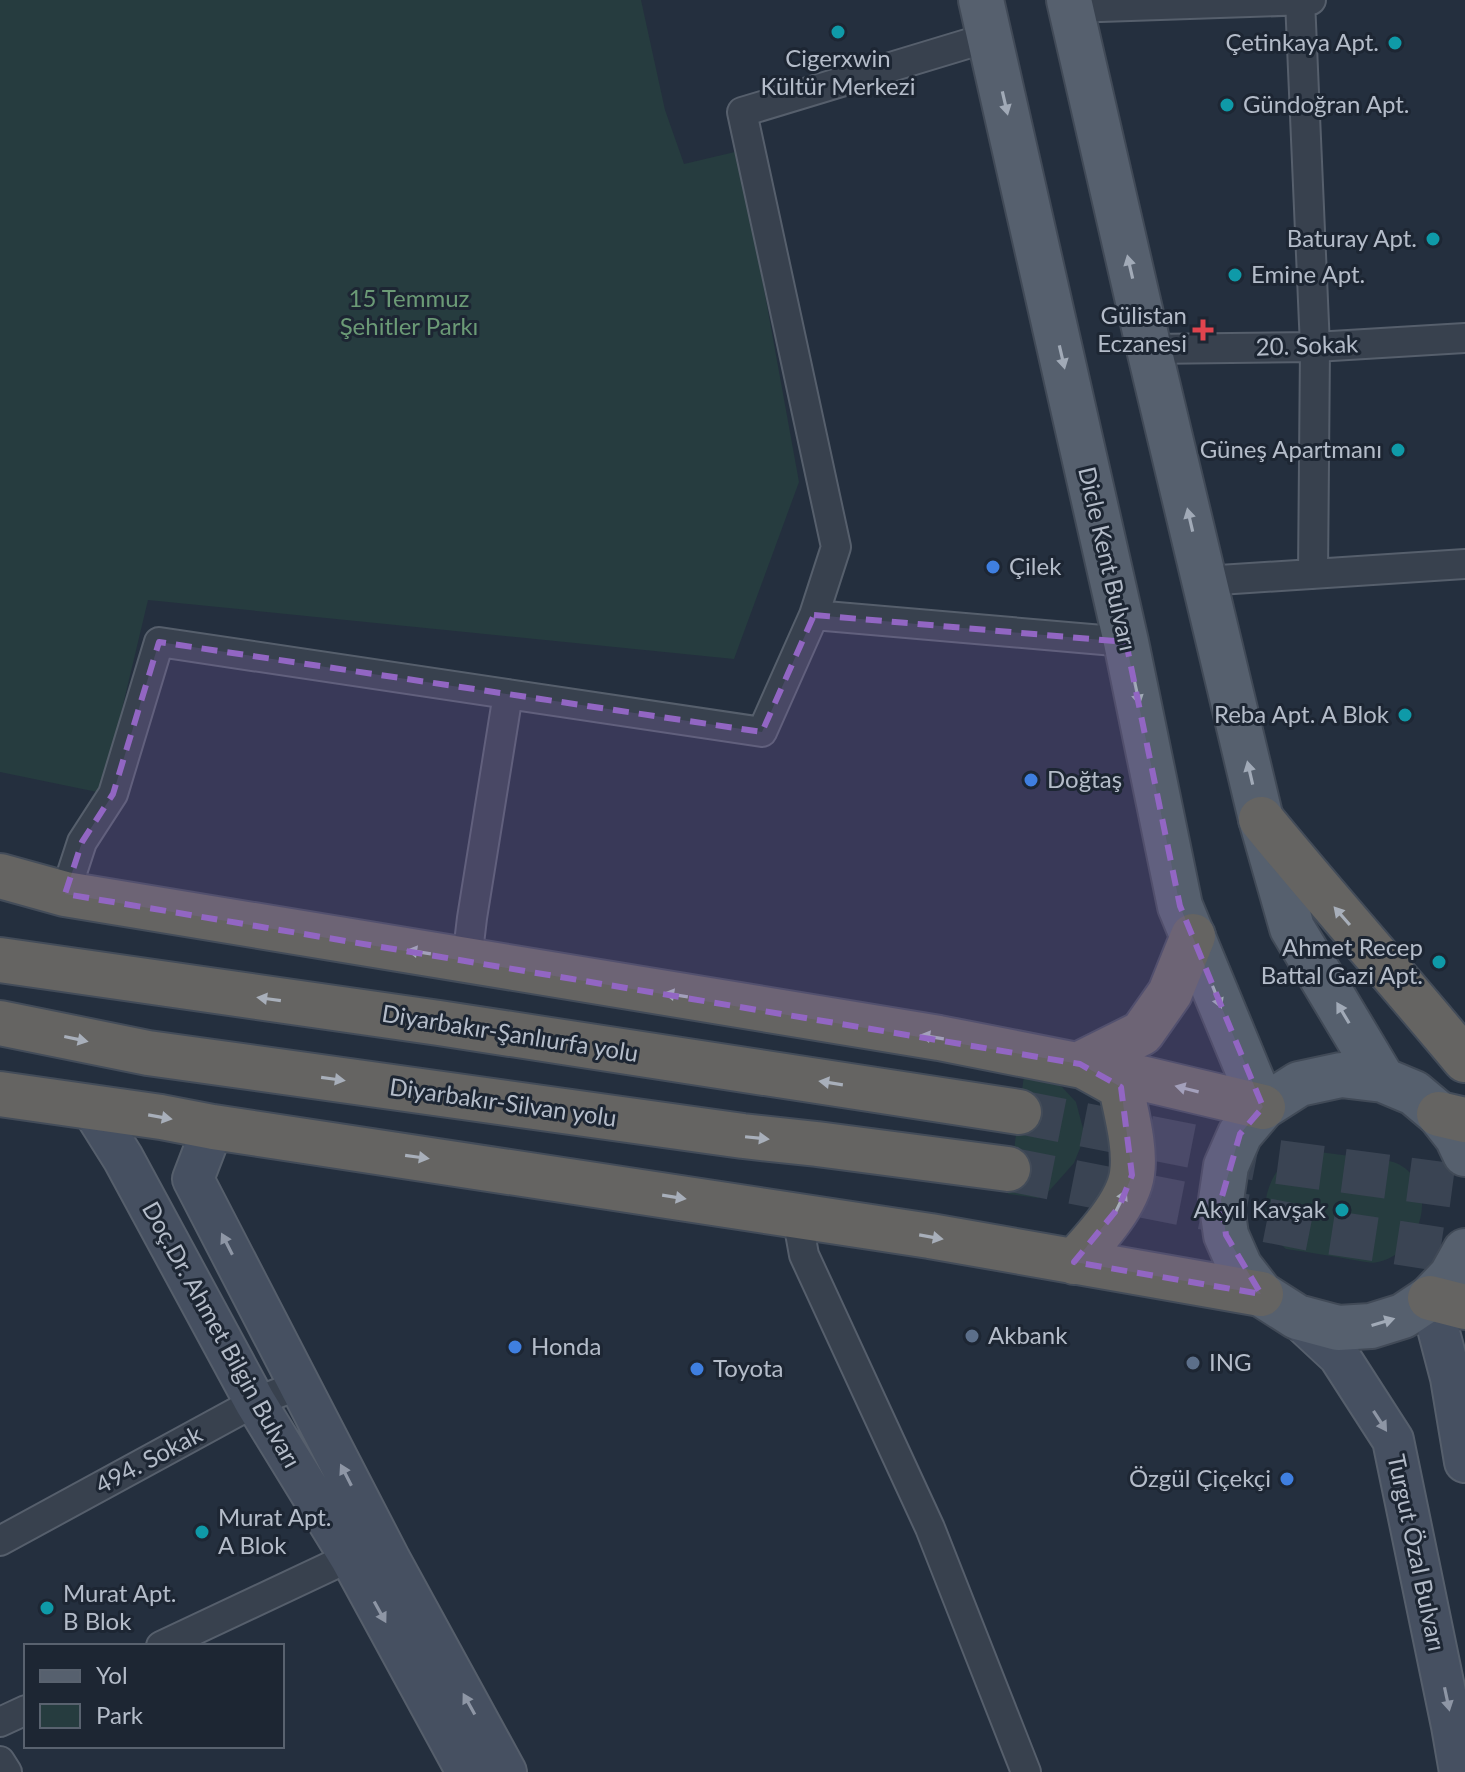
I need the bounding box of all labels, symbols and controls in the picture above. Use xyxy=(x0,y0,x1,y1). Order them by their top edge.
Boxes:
marker: Cigerxwin Kültür Merkezi xyxy=(829,23,847,41)
place label: Çetinkaya Apt. xyxy=(1225,27,1379,56)
marker: Çetinkaya Apt. xyxy=(1386,34,1404,52)
place label: Cigerxwin Kültür Merkezi xyxy=(761,43,915,100)
place label: Gündoğran Apt. xyxy=(1243,89,1410,118)
one-way arrow xyxy=(999,91,1012,116)
marker: Gündoğran Apt. xyxy=(1218,96,1236,114)
place label: Baturay Apt. xyxy=(1287,223,1417,252)
marker: Baturay Apt. xyxy=(1424,230,1442,248)
one-way arrow xyxy=(1123,255,1136,280)
place label: Emine Apt. xyxy=(1251,259,1365,288)
marker: Emine Apt. xyxy=(1226,266,1244,284)
park label: 15 Temmuz Şehitler Parkı xyxy=(340,283,478,340)
place label: Gülistan Eczanesi xyxy=(1097,300,1187,357)
marker: Gülistan Eczanesi xyxy=(1194,321,1212,339)
street label: 20. Sokak xyxy=(1255,328,1359,361)
one-way arrow xyxy=(1056,344,1069,369)
place label: Güneş Apartmanı xyxy=(1200,434,1382,463)
marker: Güneş Apartmanı xyxy=(1389,441,1407,459)
street label: Dicle Kent Bulvarı xyxy=(1073,464,1144,654)
one-way arrow xyxy=(1183,508,1195,533)
place label: Çilek xyxy=(1009,551,1062,580)
marker: Çilek xyxy=(984,558,1002,576)
one-way arrow xyxy=(1131,680,1143,705)
place label: Reba Apt. A Blok xyxy=(1214,699,1390,728)
marker: Reba Apt. A Blok xyxy=(1396,706,1414,724)
one-way arrow xyxy=(1243,761,1256,786)
place label: Doğtaş xyxy=(1047,764,1122,793)
marker: Doğtaş xyxy=(1022,771,1040,789)
one-way arrow xyxy=(1333,906,1351,925)
place label: Ahmet Recep Battal Gazi Apt. xyxy=(1261,932,1423,989)
one-way arrow xyxy=(406,945,431,958)
marker: Ahmet Recep Battal Gazi Apt. xyxy=(1430,953,1448,971)
one-way arrow xyxy=(1211,985,1224,1009)
one-way arrow xyxy=(663,989,688,1001)
one-way arrow xyxy=(256,992,281,1005)
street label: Diyarbakır-Şanlıurfa yolu xyxy=(380,998,641,1067)
one-way arrow xyxy=(1336,1002,1350,1024)
one-way arrow xyxy=(919,1030,944,1043)
one-way arrow xyxy=(64,1033,89,1045)
street label: Diyarbakır-Silvan yolu xyxy=(388,1071,619,1132)
one-way arrow xyxy=(321,1073,346,1086)
one-way arrow xyxy=(818,1077,843,1089)
one-way arrow xyxy=(1174,1082,1199,1094)
one-way arrow xyxy=(148,1112,173,1124)
one-way arrow xyxy=(745,1131,770,1144)
one-way arrow xyxy=(405,1151,430,1164)
one-way arrow xyxy=(1114,1189,1128,1212)
one-way arrow xyxy=(662,1191,687,1204)
place label: Akyıl Kavşak xyxy=(1193,1194,1327,1223)
street label: Doç.Dr. Ahmet Bilgin Bulvarı xyxy=(137,1196,308,1472)
marker: Akyıl Kavşak xyxy=(1333,1201,1351,1219)
one-way arrow xyxy=(919,1231,944,1243)
one-way arrow xyxy=(220,1232,233,1255)
one-way arrow xyxy=(1371,1315,1395,1328)
place label: Akbank xyxy=(988,1320,1068,1349)
marker: Akbank xyxy=(963,1327,981,1345)
place label: Honda xyxy=(531,1331,601,1360)
marker: Honda xyxy=(506,1338,524,1356)
place label: ING xyxy=(1209,1347,1252,1376)
place label: Toyota xyxy=(713,1353,783,1382)
marker: ING xyxy=(1184,1354,1202,1372)
marker: Toyota xyxy=(688,1360,706,1378)
one-way arrow xyxy=(1373,1410,1388,1431)
street label: 494. Sokak xyxy=(90,1418,207,1499)
street label: Turgut Özal Bulvarı xyxy=(1382,1452,1452,1654)
one-way arrow xyxy=(339,1463,352,1486)
place label: Özgül Çiçekçi xyxy=(1129,1463,1271,1492)
marker: Özgül Çiçekçi xyxy=(1278,1470,1296,1488)
place label: Murat Apt. A Blok xyxy=(218,1502,331,1559)
marker: Murat Apt. A Blok xyxy=(193,1523,211,1541)
place label: Murat Apt. B Blok xyxy=(63,1578,176,1635)
marker: Murat Apt. B Blok xyxy=(38,1599,56,1617)
one-way arrow xyxy=(373,1601,387,1624)
legend xyxy=(24,1644,284,1748)
text: Yol xyxy=(96,1660,128,1689)
one-way arrow xyxy=(1441,1687,1454,1712)
one-way arrow xyxy=(462,1692,475,1715)
text: Park xyxy=(96,1700,144,1729)

